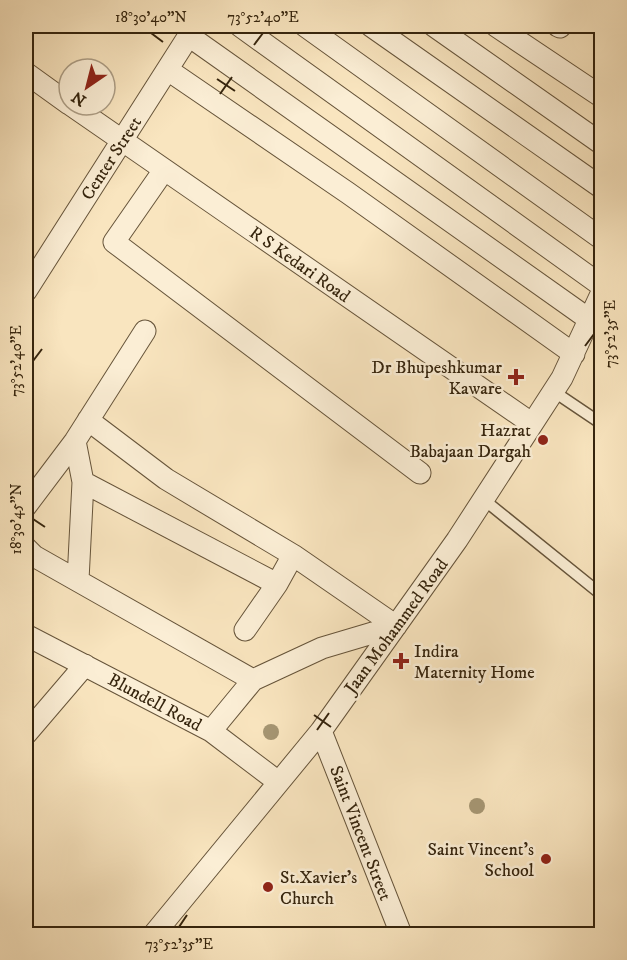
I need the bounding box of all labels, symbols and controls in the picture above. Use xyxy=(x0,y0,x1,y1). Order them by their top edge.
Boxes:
text: 18°30'40"N xyxy=(115,8,187,27)
text: 73°52'40"E xyxy=(227,8,299,27)
north arrow xyxy=(57,57,117,117)
text: N xyxy=(68,87,90,110)
street label: Center Street xyxy=(77,112,147,204)
street label: R S Kedari Road xyxy=(245,222,354,308)
text: 73°52'35"E xyxy=(601,300,620,368)
text: 73°52'40"E xyxy=(7,325,26,397)
place label: Dr Bhupeshkumar Kaware xyxy=(371,357,502,400)
marker: Dr Bhupeshkumar Kaware xyxy=(507,368,525,386)
place label: Hazrat Babajaan Dargah xyxy=(409,420,532,463)
marker: Hazrat Babajaan Dargah xyxy=(536,433,550,447)
text: 18°30'45"N xyxy=(7,483,26,555)
street label: Jaan Mohammed Road xyxy=(339,555,453,700)
place label: Indira Maternity Home xyxy=(414,641,535,684)
marker: Indira Maternity Home xyxy=(392,652,410,670)
street label: Blundell Road xyxy=(104,669,205,737)
street label: Saint Vincent Street xyxy=(324,763,396,904)
place label: Saint Vincent's School xyxy=(427,839,535,882)
marker: Saint Vincent's School xyxy=(539,852,553,866)
place label: St.Xavier's Church xyxy=(280,867,357,910)
marker: St.Xavier's Church xyxy=(261,880,275,894)
text: 73°52'35"E xyxy=(145,935,213,954)

